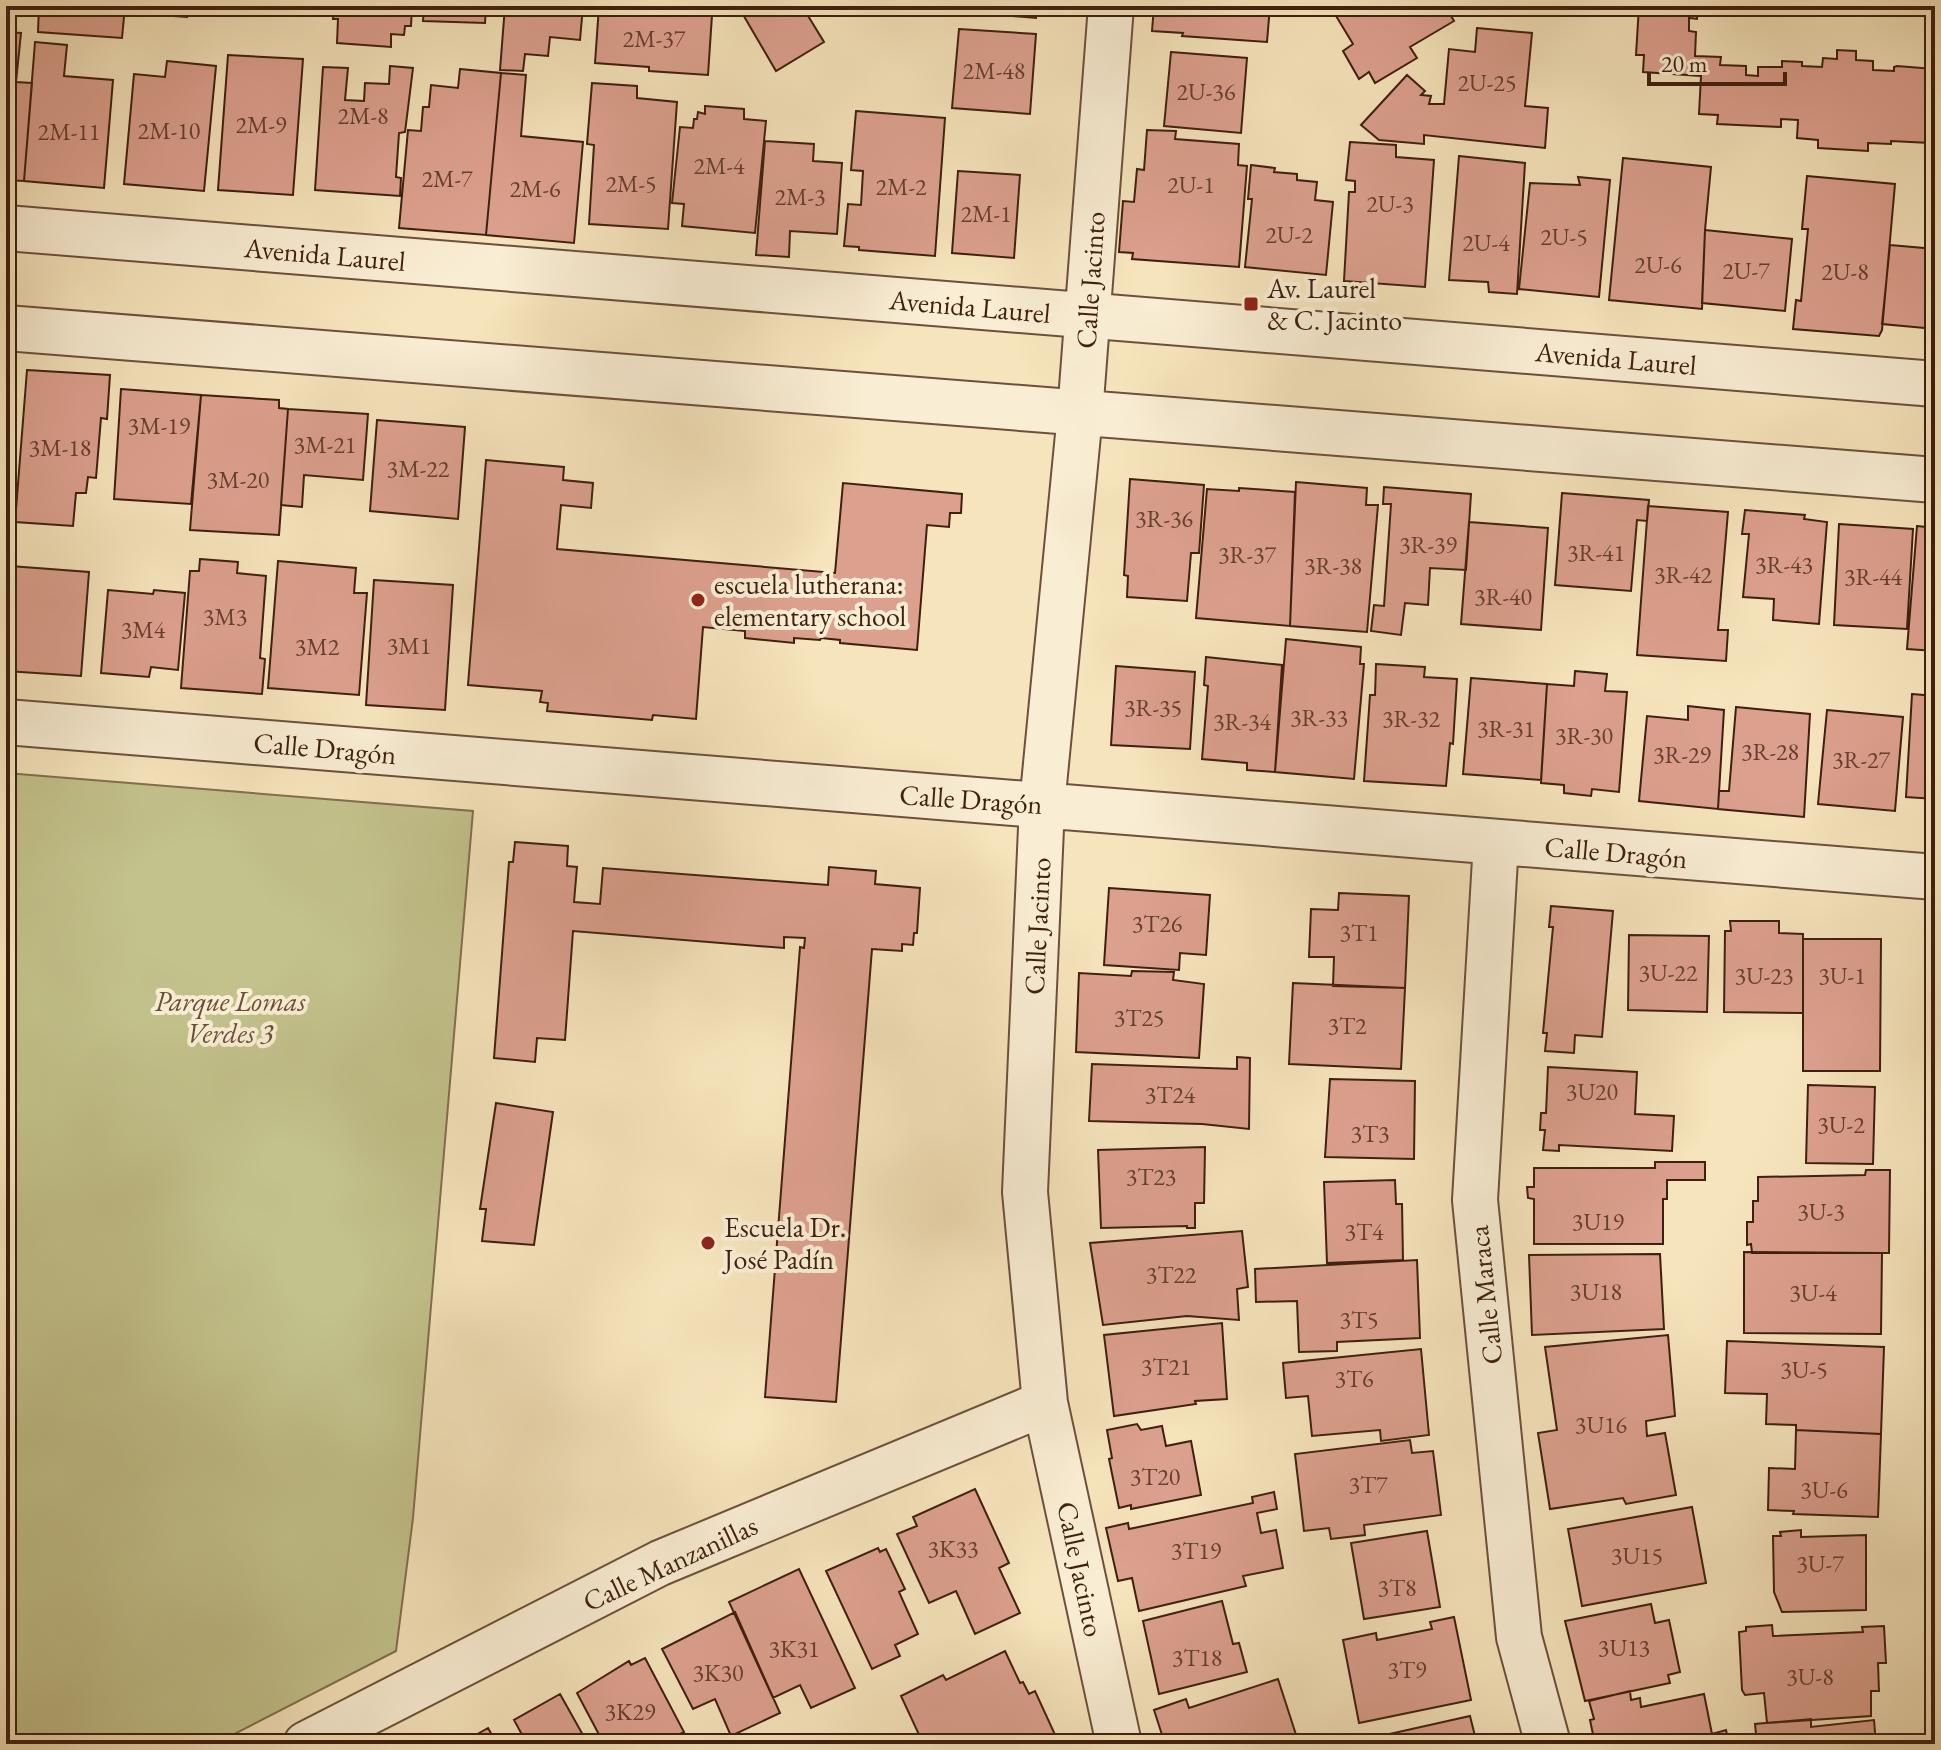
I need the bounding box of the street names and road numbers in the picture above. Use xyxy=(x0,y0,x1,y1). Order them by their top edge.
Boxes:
street label: Calle Jacinto xyxy=(1067,210,1113,350)
street label: Avenida Laurel xyxy=(242,229,407,279)
street label: Avenida Laurel xyxy=(887,281,1052,331)
street label: Avenida Laurel xyxy=(1533,333,1698,383)
street label: Calle Dragón xyxy=(252,724,398,772)
street label: Calle Dragón xyxy=(898,776,1044,822)
street label: Calle Dragón xyxy=(1543,828,1689,876)
street label: Calle Jacinto xyxy=(1015,856,1059,996)
street label: Calle Maraca xyxy=(1460,1223,1510,1366)
street label: Calle Jacinto xyxy=(1049,1498,1113,1640)
street label: Calle Manzanillas xyxy=(577,1507,763,1619)

